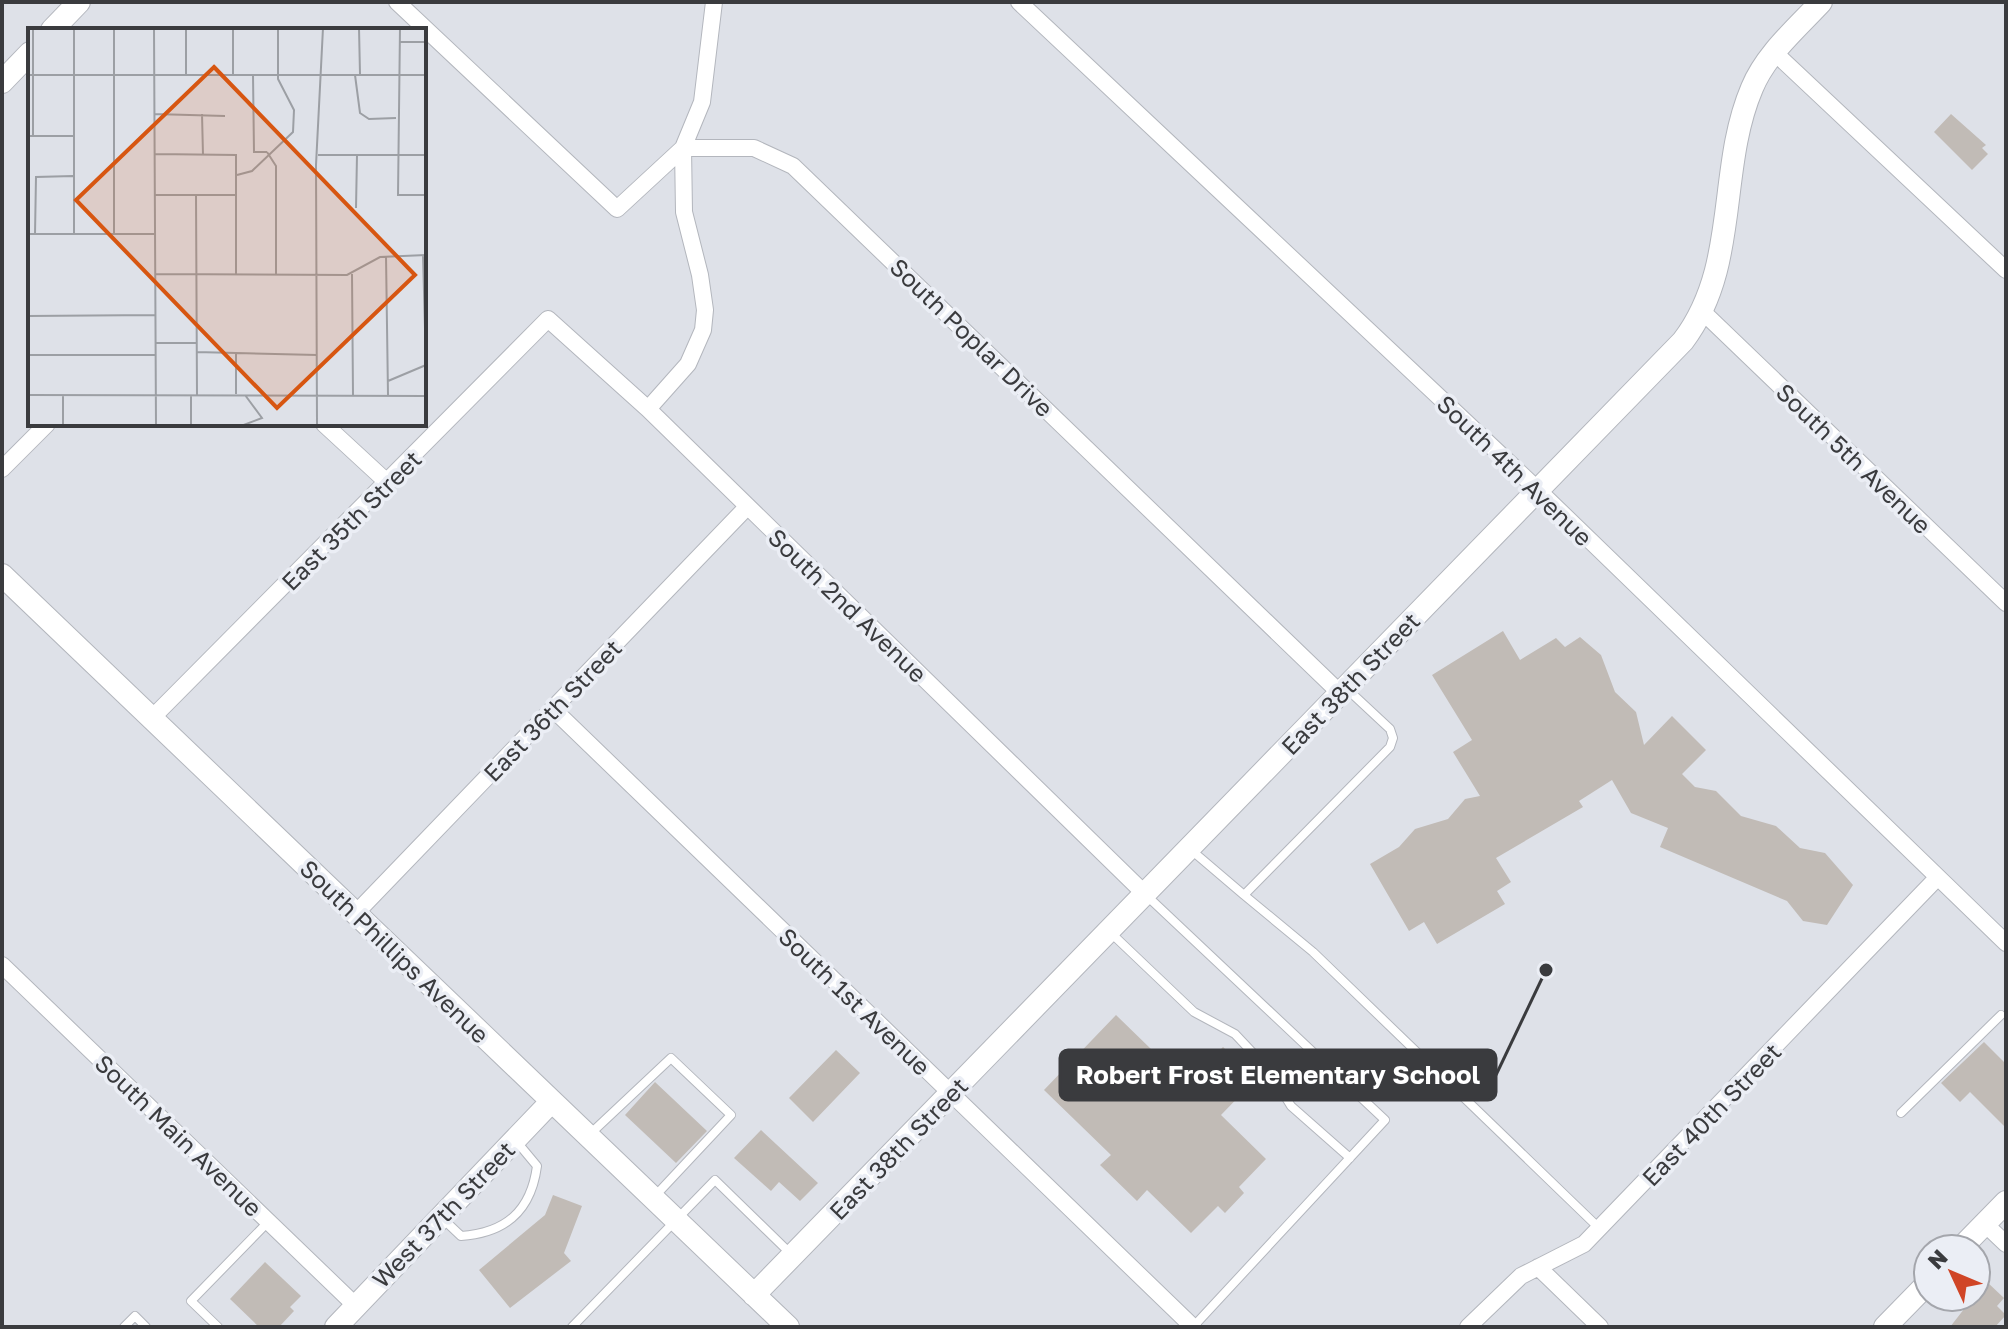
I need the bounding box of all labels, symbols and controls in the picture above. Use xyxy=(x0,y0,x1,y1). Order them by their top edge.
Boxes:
inset map xyxy=(28,28,426,426)
street label: South Poplar Drive xyxy=(884,252,1060,422)
street label: South 5th Avenue xyxy=(1771,377,1937,539)
street label: South 4th Avenue xyxy=(1431,389,1599,551)
street label: East 35th Street xyxy=(275,444,427,596)
street label: South 2nd Avenue xyxy=(763,522,933,688)
street label: East 38th Street xyxy=(1275,606,1425,760)
street label: East 36th Street xyxy=(477,633,627,787)
street label: South Phillips Avenue xyxy=(294,853,496,1049)
street label: South 1st Avenue xyxy=(773,921,937,1081)
street label: East 40th Street xyxy=(1636,1037,1786,1191)
street label: South Main Avenue xyxy=(90,1048,268,1222)
callout: Robert Frost Elementary School xyxy=(1060,1050,1496,1100)
text: Robert Frost Elementary School xyxy=(1076,1059,1481,1090)
street label: East 38th Street xyxy=(823,1071,973,1225)
street label: West 37th Street xyxy=(366,1135,520,1293)
north arrow xyxy=(1912,1233,1992,1313)
text: N xyxy=(1922,1243,1953,1274)

